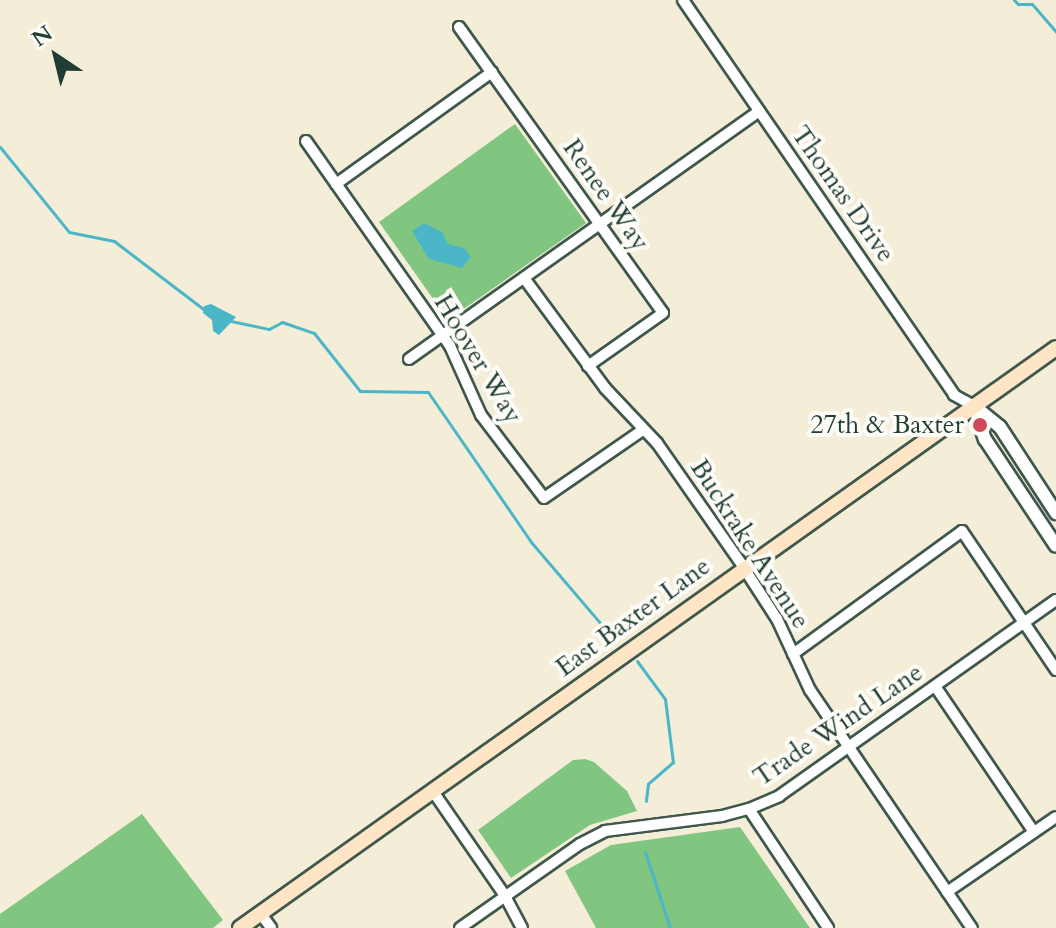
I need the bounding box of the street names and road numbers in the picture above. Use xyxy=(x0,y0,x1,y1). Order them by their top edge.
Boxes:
street label: Thomas Drive xyxy=(785,120,901,268)
street label: Renee Way xyxy=(556,133,656,257)
street label: Hoover Way xyxy=(427,289,529,429)
street label: Buckrake Avenue xyxy=(684,454,816,634)
street label: East Baxter Lane xyxy=(550,551,716,683)
street label: Trade Wind Lane xyxy=(747,657,929,793)

